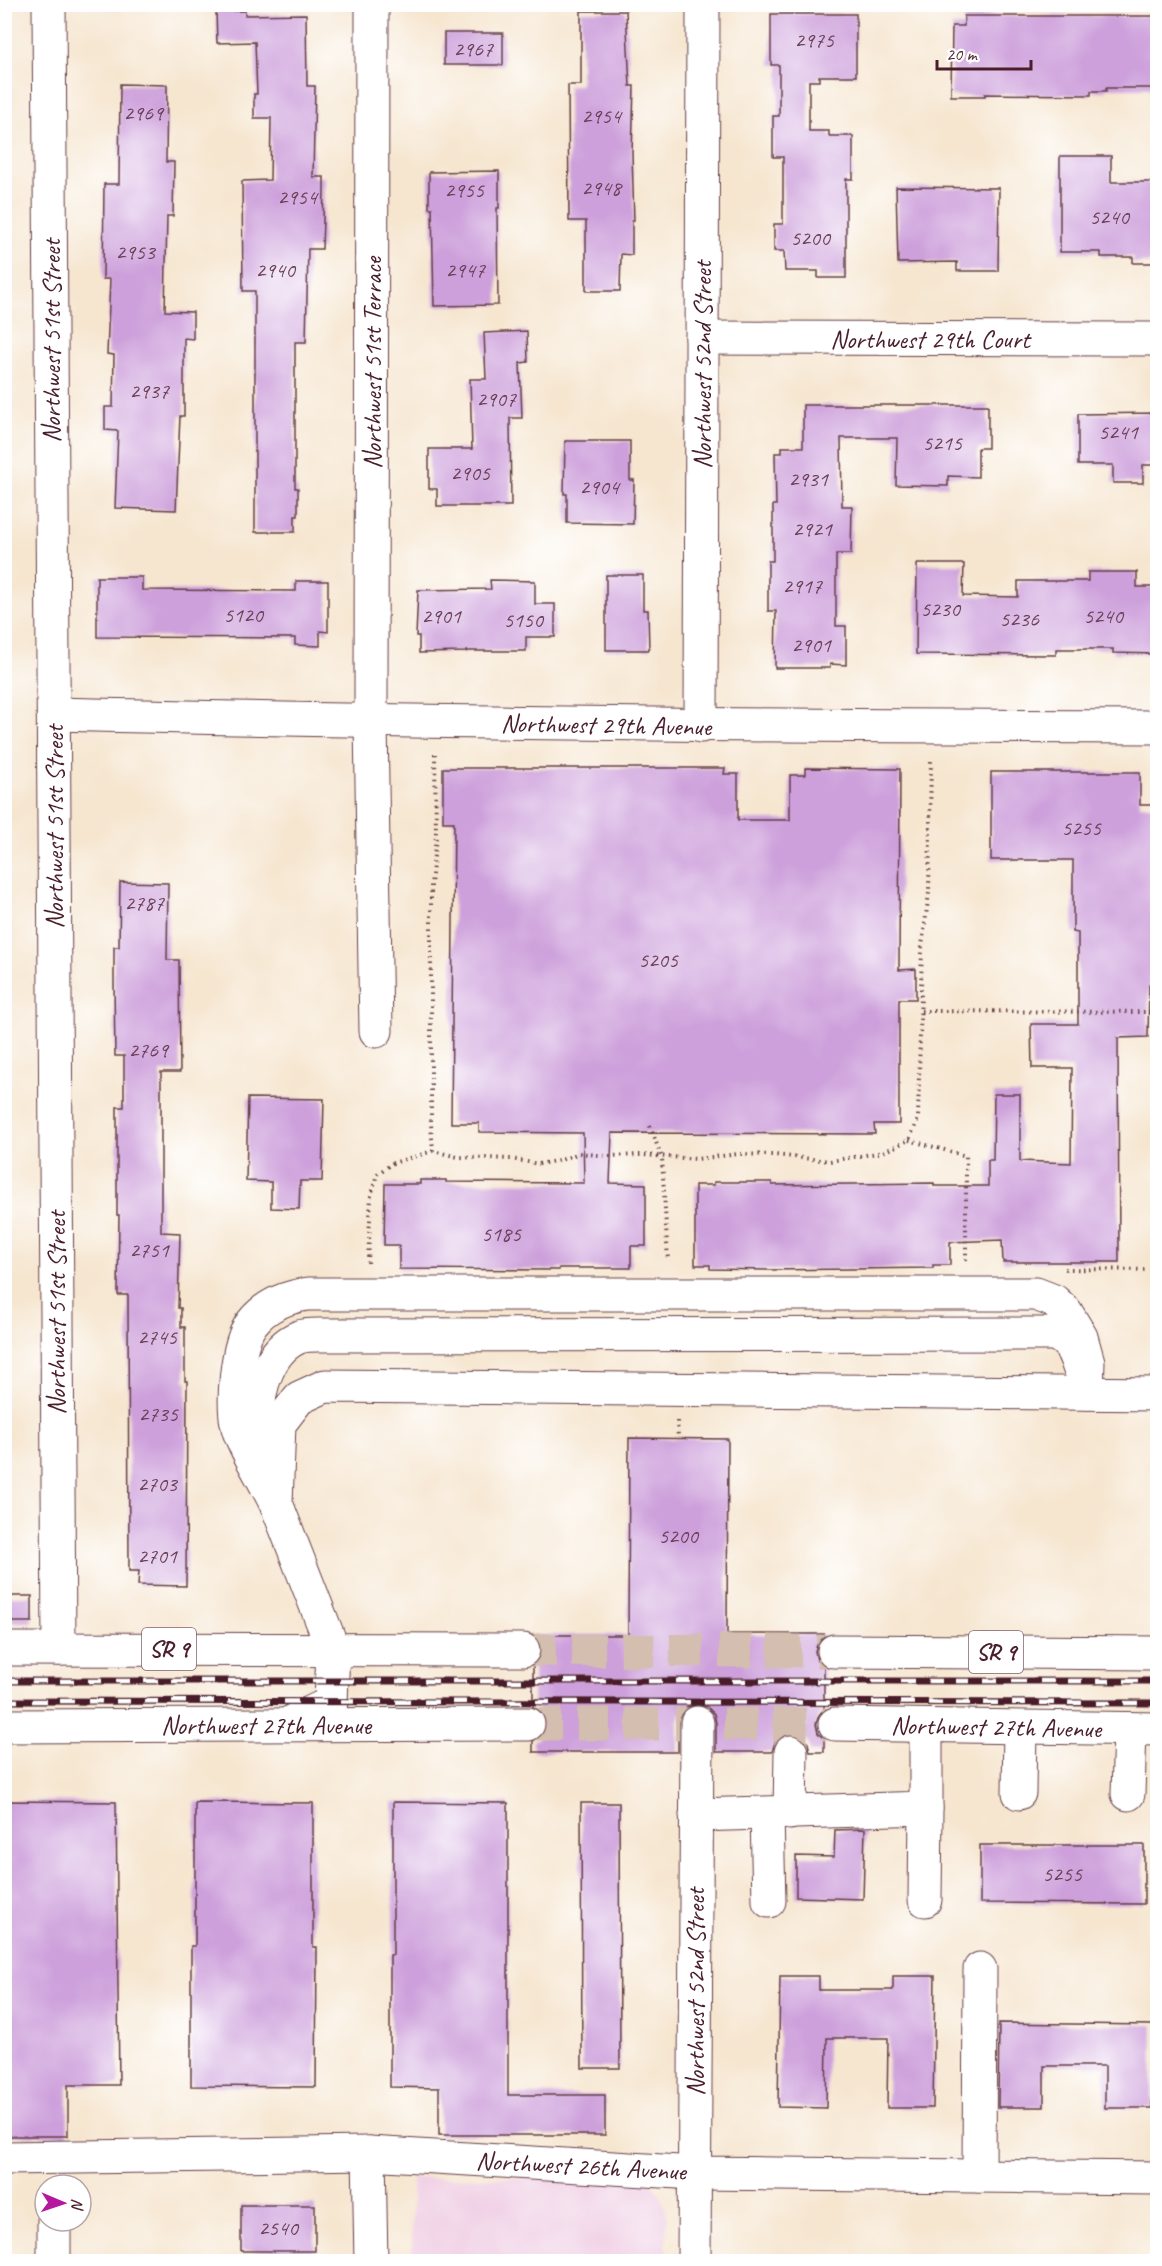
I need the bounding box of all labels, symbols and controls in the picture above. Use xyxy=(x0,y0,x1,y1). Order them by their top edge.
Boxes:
house number: 2975 xyxy=(794,26,835,54)
scale bar xyxy=(937,33,1032,71)
house number: 2967 xyxy=(453,35,494,63)
text: 20 m xyxy=(946,43,979,65)
house number: 2969 xyxy=(123,99,165,127)
house number: 2954 xyxy=(581,102,623,130)
house number: 2948 xyxy=(581,174,623,202)
house number: 2955 xyxy=(444,176,485,204)
house number: 2954 xyxy=(277,183,319,211)
house number: 5240 xyxy=(1089,203,1131,231)
house number: 5200 xyxy=(790,224,832,252)
street label: Northwest 51st Street xyxy=(35,237,68,443)
house number: 2953 xyxy=(115,238,157,266)
street label: Northwest 51st Terrace xyxy=(356,255,389,469)
house number: 2940 xyxy=(255,256,297,284)
house number: 2947 xyxy=(445,256,486,284)
street label: Northwest 52nd Street xyxy=(686,259,719,469)
street label: Northwest 29th Court xyxy=(830,323,1032,356)
house number: 2937 xyxy=(129,377,170,405)
house number: 2907 xyxy=(476,385,517,413)
house number: 5241 xyxy=(1098,418,1139,446)
house number: 5215 xyxy=(922,429,963,457)
house number: 2905 xyxy=(450,459,491,487)
house number: 2931 xyxy=(788,465,829,493)
house number: 2904 xyxy=(579,473,621,501)
house number: 2921 xyxy=(792,515,833,543)
house number: 2917 xyxy=(782,572,823,600)
house number: 5230 xyxy=(920,595,962,623)
house number: 5120 xyxy=(223,601,265,629)
house number: 2901 xyxy=(421,602,462,630)
house number: 5240 xyxy=(1083,602,1125,630)
house number: 5236 xyxy=(999,605,1040,633)
house number: 5150 xyxy=(503,606,545,634)
house number: 2901 xyxy=(791,631,832,659)
street label: Northwest 29th Avenue xyxy=(501,707,713,743)
street label: Northwest 51st Street xyxy=(38,723,71,929)
house number: 5255 xyxy=(1061,814,1102,842)
house number: 2787 xyxy=(124,889,165,917)
house number: 5205 xyxy=(638,946,679,974)
house number: 2769 xyxy=(128,1036,170,1064)
street label: Northwest 51st Street xyxy=(40,1209,73,1415)
house number: 5185 xyxy=(481,1220,522,1248)
house number: 2751 xyxy=(129,1236,170,1264)
house number: 2745 xyxy=(137,1323,178,1351)
house number: 2735 xyxy=(138,1400,179,1428)
house number: 2703 xyxy=(137,1470,179,1498)
house number: 5200 xyxy=(658,1522,700,1550)
house number: 2701 xyxy=(137,1542,178,1570)
road number: SR 9 xyxy=(142,1628,196,1670)
road number: SR 9 xyxy=(969,1631,1023,1673)
street label: Northwest 27th Avenue xyxy=(161,1709,373,1742)
street label: Northwest 27th Avenue xyxy=(891,1709,1103,1745)
house number: 5255 xyxy=(1042,1860,1083,1888)
street label: Northwest 52nd Street xyxy=(679,1886,712,2096)
street label: Northwest 26th Avenue xyxy=(475,2144,688,2188)
north arrow xyxy=(33,2173,93,2233)
text: N xyxy=(67,2198,87,2212)
house number: 2540 xyxy=(258,2214,300,2242)

